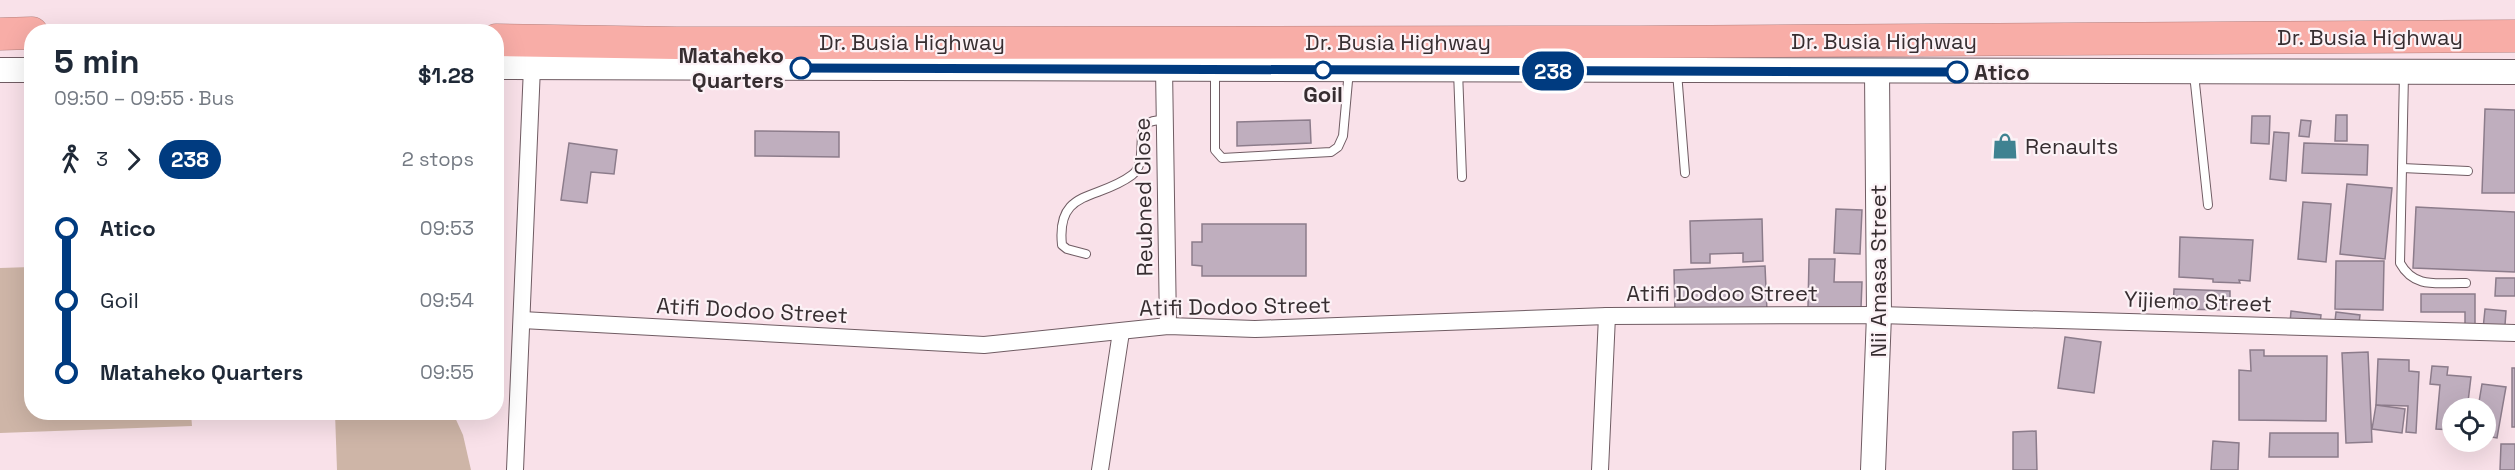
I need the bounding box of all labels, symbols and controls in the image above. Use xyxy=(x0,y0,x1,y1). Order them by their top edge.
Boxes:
street label: Dr. Busia Highway xyxy=(2277,23,2463,51)
street label: Dr. Busia Highway xyxy=(1791,27,1977,55)
street label: Dr. Busia Highway xyxy=(819,28,1005,56)
street label: Dr. Busia Highway xyxy=(1305,28,1491,56)
text: 5 min xyxy=(54,41,139,83)
place label: Mataheko Quarters xyxy=(678,41,784,94)
line badge: 238 xyxy=(1518,52,1588,90)
marker: Mataheko Quarters xyxy=(790,57,812,79)
text: 238 xyxy=(1534,58,1572,85)
place label: Atico xyxy=(1974,58,2030,86)
text: $1.28 xyxy=(418,61,474,89)
marker: Goil xyxy=(1314,61,1332,79)
marker: Atico xyxy=(1946,61,1968,83)
place label: Goil xyxy=(1303,80,1343,108)
text: 09:50 – 09:55 · Bus xyxy=(54,85,234,111)
street label: Reubned Close xyxy=(1128,117,1158,277)
shop icon: Renaults xyxy=(1990,131,2020,161)
place label: Renaults xyxy=(2025,132,2118,160)
icon: walk xyxy=(54,143,87,176)
icon: forward xyxy=(117,143,150,176)
text: 3 xyxy=(96,146,108,172)
text: 238 xyxy=(171,146,209,173)
text: 2 stops xyxy=(402,146,474,172)
street label: Nii Amasa Street xyxy=(1864,184,1892,358)
text: Atico xyxy=(100,214,156,242)
text: 09:53 xyxy=(420,215,474,241)
street label: Atifi Dodoo Street xyxy=(1626,279,1818,307)
street label: Yijiemo Street xyxy=(2124,284,2272,318)
text: Goil xyxy=(100,286,139,314)
text: 09:54 xyxy=(419,287,474,313)
street label: Atifi Dodoo Street xyxy=(1139,290,1331,322)
street label: Atifi Dodoo Street xyxy=(656,291,848,329)
text: Mataheko Quarters xyxy=(100,358,303,386)
text: 09:55 xyxy=(420,359,474,385)
map controls xyxy=(2442,398,2496,452)
button: locate xyxy=(2442,398,2496,452)

